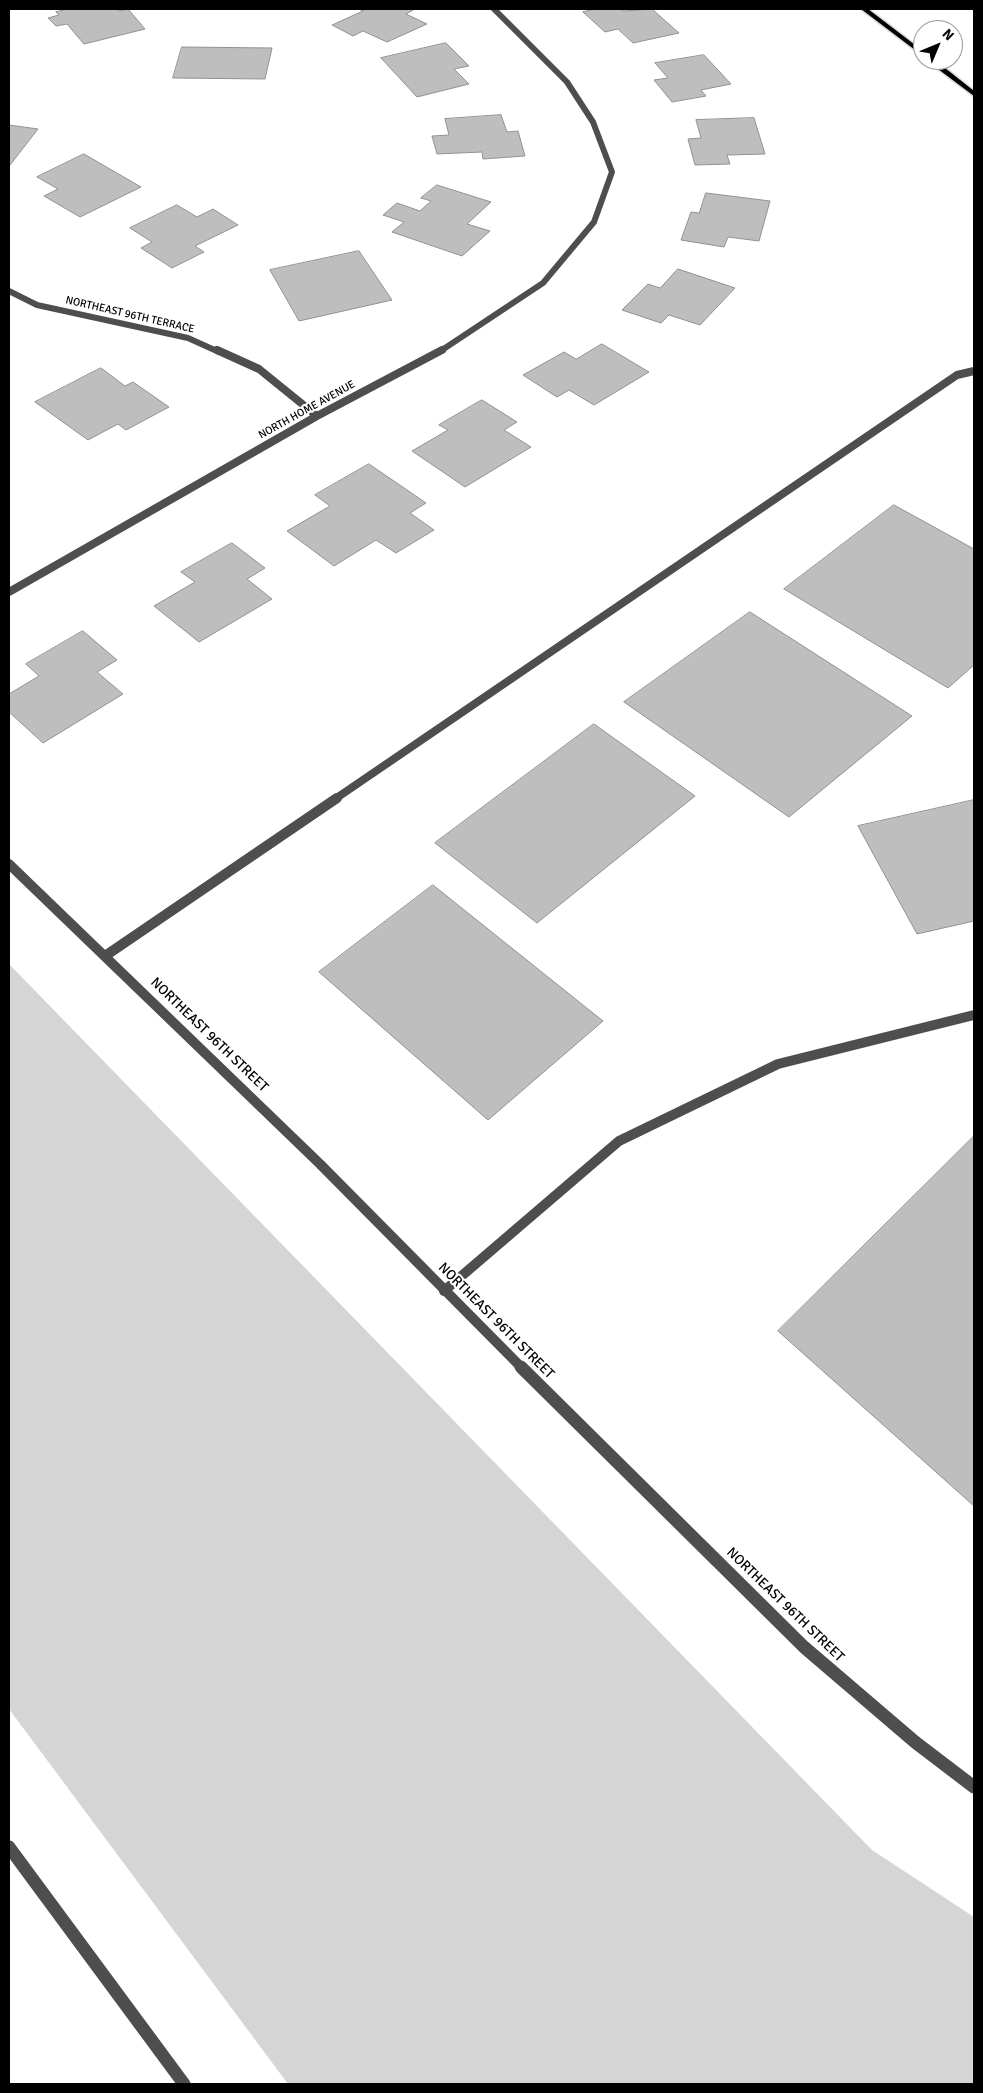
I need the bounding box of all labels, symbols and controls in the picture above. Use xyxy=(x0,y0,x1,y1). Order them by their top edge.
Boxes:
north arrow xyxy=(913,20,963,70)
text: N xyxy=(939,25,958,44)
street label: NORTHEAST 96TH TERRACE xyxy=(64,294,196,336)
street label: NORTH HOME AVENUE xyxy=(256,378,358,442)
street label: NORTHEAST 96TH STREET xyxy=(147,974,271,1096)
street label: NORTHEAST 96TH STREET xyxy=(435,1260,557,1382)
street label: NORTHEAST 96TH STREET xyxy=(723,1544,847,1666)

